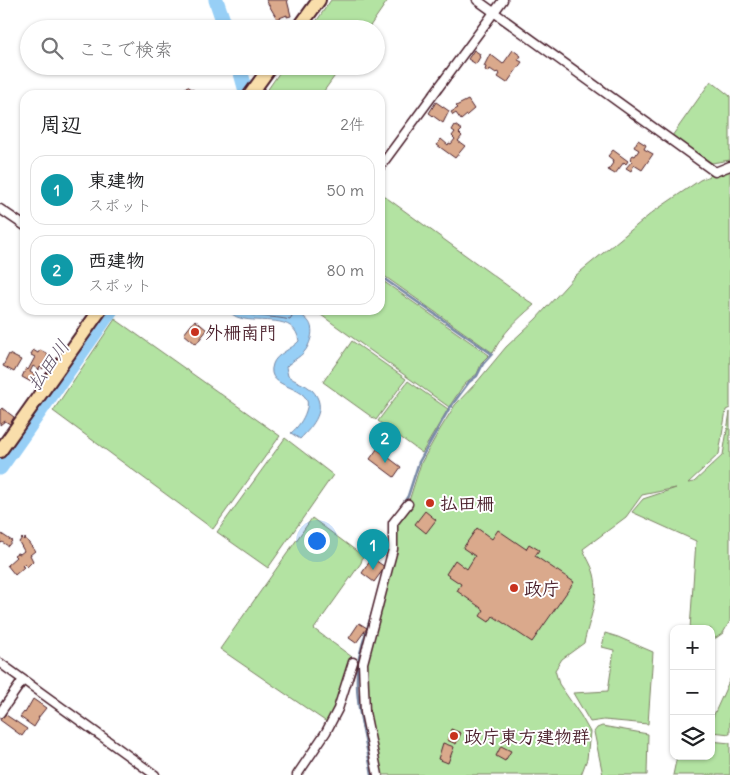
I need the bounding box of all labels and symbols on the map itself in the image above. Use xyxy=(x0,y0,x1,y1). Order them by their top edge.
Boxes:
place label: 外柵南門 xyxy=(205,321,277,344)
marker: 外柵南門 xyxy=(189,326,201,338)
water label: 払田川 xyxy=(22,335,74,395)
pin: 2 xyxy=(369,422,401,463)
place label: 払田柵 xyxy=(440,492,494,515)
marker: 払田柵 xyxy=(424,497,436,509)
your location xyxy=(304,528,330,554)
pin: 1 xyxy=(357,529,389,570)
place label: 政庁 xyxy=(524,577,560,600)
marker: 政庁 xyxy=(508,582,520,594)
place label: 政庁東方建物群 xyxy=(464,725,590,748)
marker: 政庁東方建物群 xyxy=(448,730,460,742)

